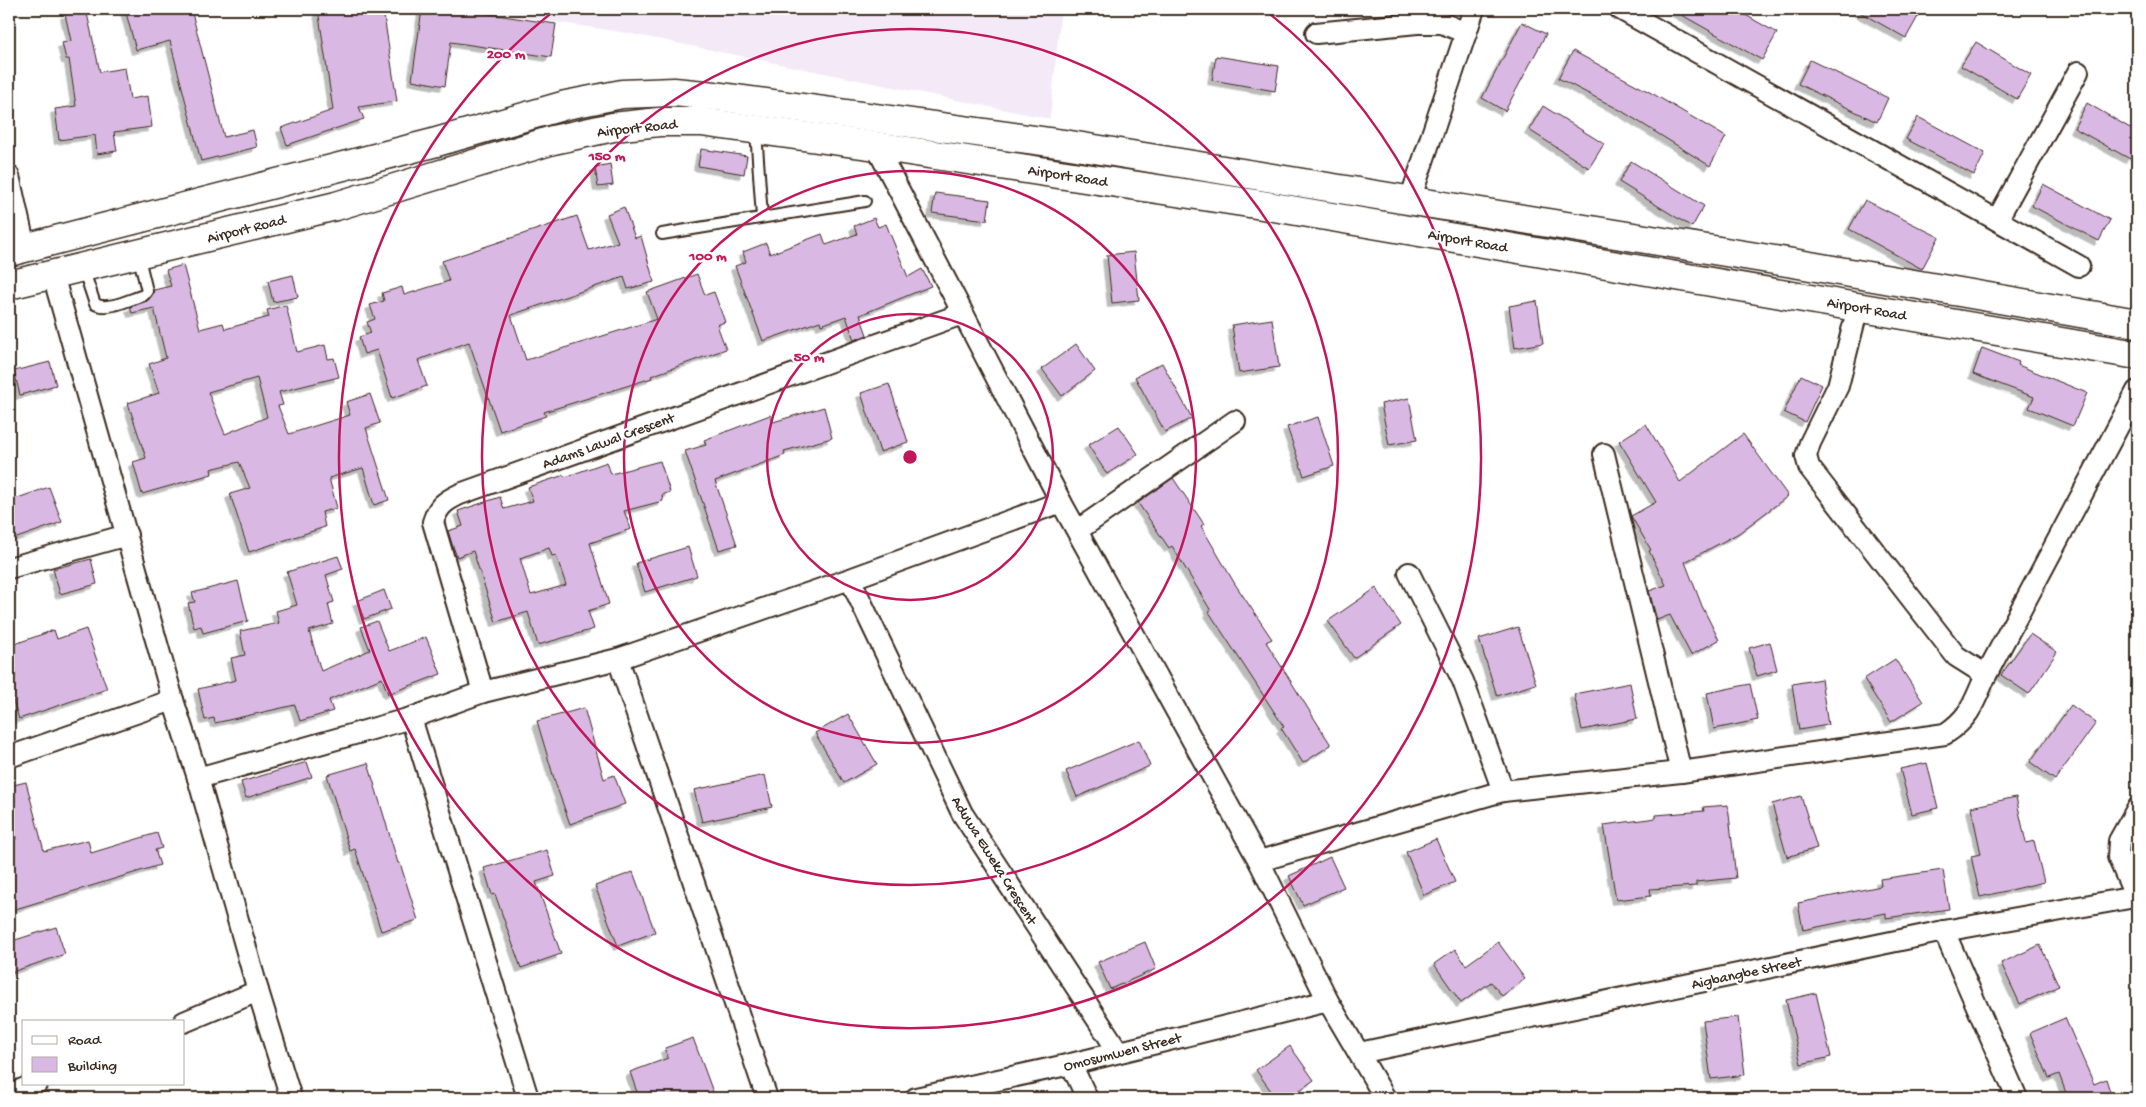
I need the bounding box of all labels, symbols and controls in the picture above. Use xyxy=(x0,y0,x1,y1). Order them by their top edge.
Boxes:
text: 200 m xyxy=(487,46,526,64)
street label: Airport Road xyxy=(596,116,679,142)
text: 150 m xyxy=(588,148,626,166)
street label: Airport Road xyxy=(1027,162,1110,192)
street label: Airport Road xyxy=(205,211,289,248)
street label: Airport Road xyxy=(1427,226,1510,258)
text: 100 m xyxy=(688,248,727,266)
street label: Airport Road xyxy=(1826,294,1909,326)
text: 50 m xyxy=(794,349,825,367)
street label: Adams Lawal Crescent xyxy=(540,409,679,474)
centre of rings xyxy=(901,448,919,466)
street label: Aduwa Eweka Crescent xyxy=(946,793,1041,930)
street label: Aigbangbe Street xyxy=(1690,953,1805,994)
legend xyxy=(22,1020,185,1084)
street label: Omosumwen Street xyxy=(1062,1029,1185,1076)
text: Road xyxy=(68,1032,102,1050)
text: Building xyxy=(67,1058,117,1076)

